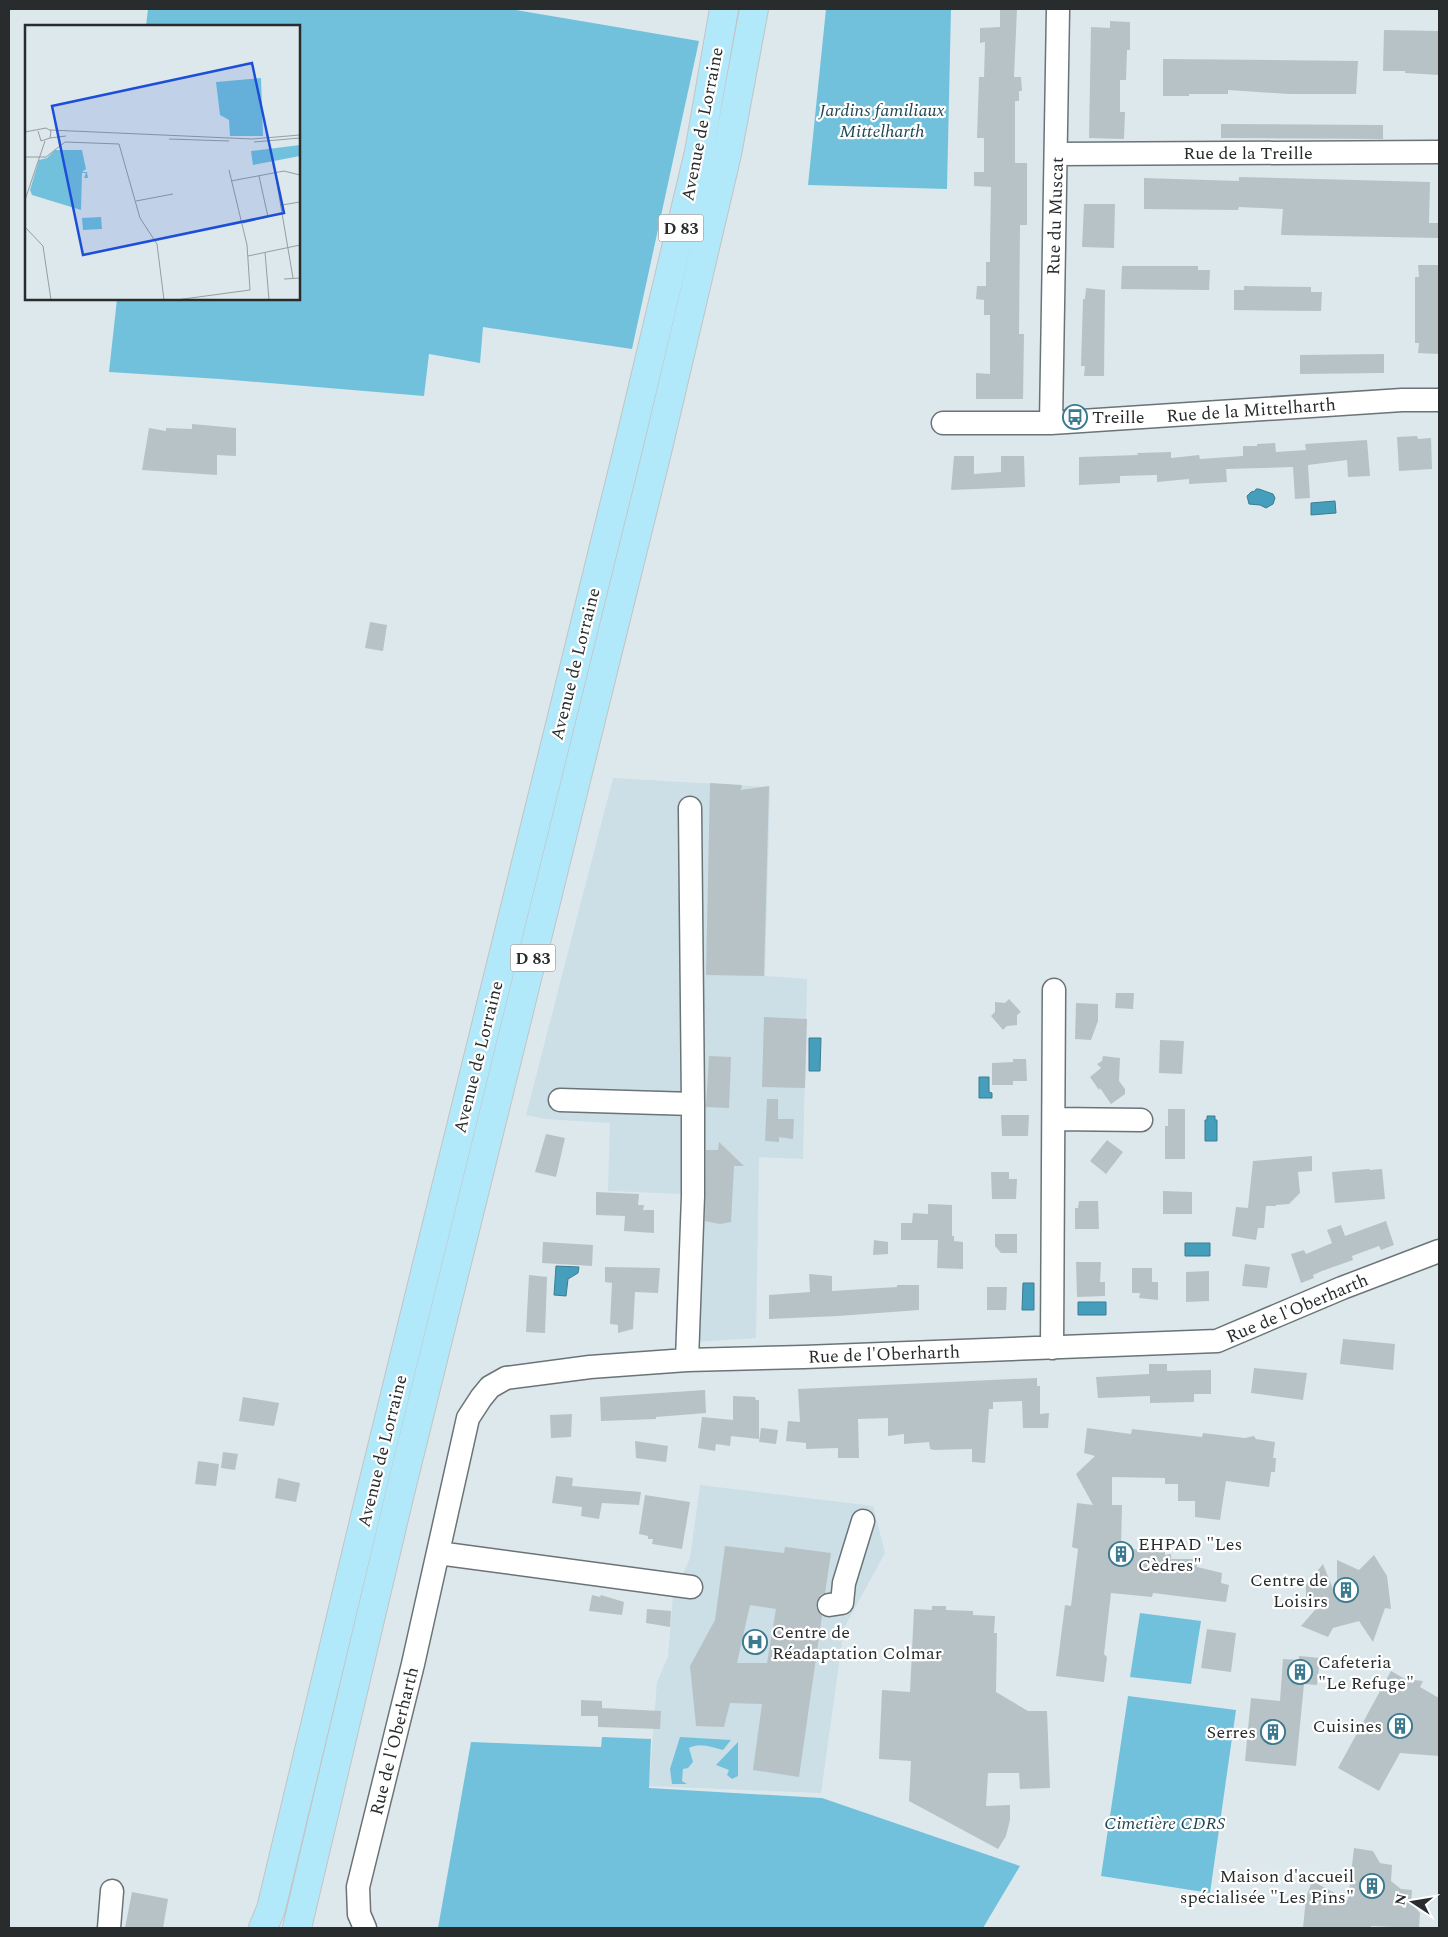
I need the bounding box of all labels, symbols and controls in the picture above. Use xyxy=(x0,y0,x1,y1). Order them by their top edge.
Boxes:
inset map xyxy=(25,25,300,300)
street label: Avenue de Lorraine xyxy=(674,45,731,203)
park label: Jardins familiaux Mittelharth xyxy=(817,97,945,145)
street label: Rue de la Treille xyxy=(1183,140,1313,167)
street label: Rue du Muscat xyxy=(1040,156,1071,276)
road number: D 83 xyxy=(658,214,704,242)
street label: Rue de la Mittelharth xyxy=(1165,391,1337,430)
bus stop icon: Treille xyxy=(1062,404,1088,430)
place label: Treille xyxy=(1092,404,1144,431)
street label: Avenue de Lorraine xyxy=(543,585,608,743)
road number: D 83 xyxy=(510,944,556,971)
street label: Avenue de Lorraine xyxy=(446,978,511,1136)
street label: Rue de l'Oberharth xyxy=(1222,1266,1372,1351)
street label: Rue de l'Oberharth xyxy=(808,1338,960,1371)
street label: Avenue de Lorraine xyxy=(350,1372,415,1530)
place label: EHPAD "Les Cèdres" xyxy=(1138,1531,1242,1579)
building icon: EHPAD "Les Cèdres" xyxy=(1108,1541,1134,1567)
place label: Centre de Loisirs xyxy=(1250,1567,1328,1615)
building icon: Centre de Loisirs xyxy=(1333,1577,1359,1603)
place label: Centre de Réadaptation Colmar xyxy=(772,1619,942,1667)
hospital icon: Centre de Réadaptation Colmar xyxy=(742,1629,768,1655)
place label: Cafeteria "Le Refuge" xyxy=(1318,1649,1414,1697)
building icon: Cafeteria "Le Refuge" xyxy=(1287,1659,1313,1685)
street label: Rue de l'Oberharth xyxy=(363,1664,426,1818)
place label: Cuisines xyxy=(1313,1713,1382,1740)
building icon: Cuisines xyxy=(1387,1713,1413,1739)
place label: Serres xyxy=(1207,1719,1256,1746)
building icon: Serres xyxy=(1260,1719,1286,1745)
park label: Cimetière CDRS xyxy=(1104,1810,1226,1837)
place label: Maison d'accueil spécialisée "Les Pins" xyxy=(1180,1863,1354,1911)
building icon: Maison d'accueil spécialisée "Les Pins" xyxy=(1359,1873,1385,1899)
north arrow xyxy=(1388,1877,1438,1927)
text: N xyxy=(1389,1892,1412,1907)

